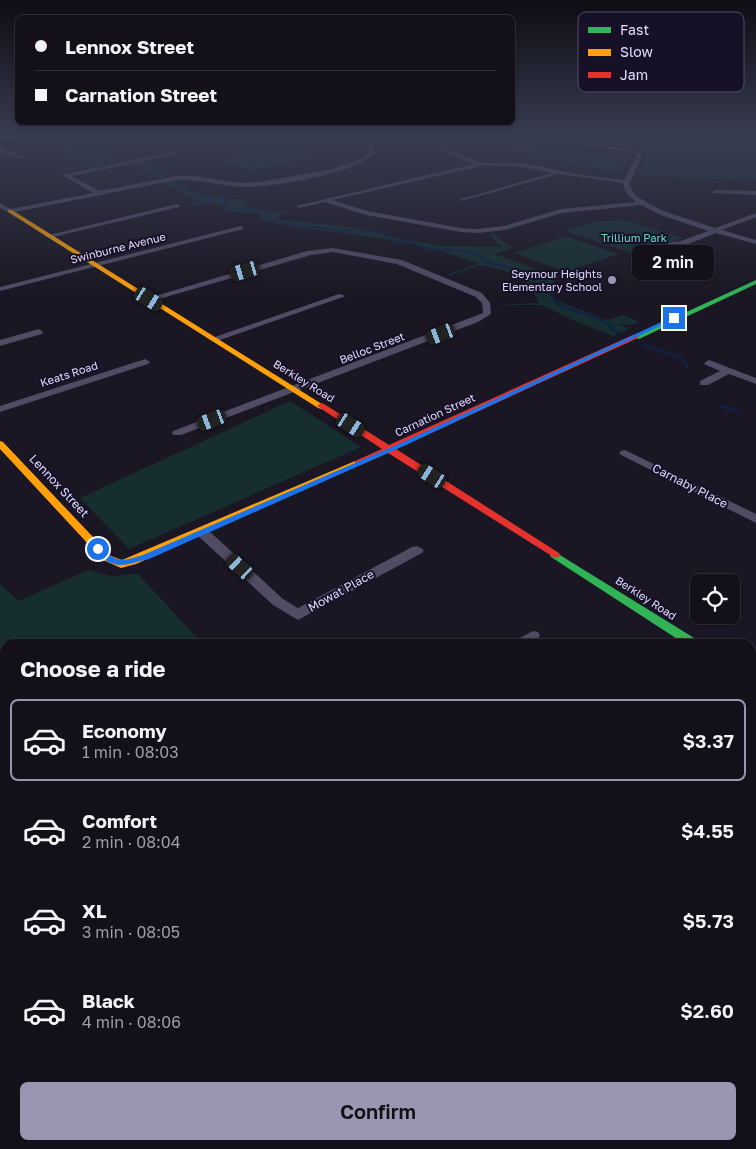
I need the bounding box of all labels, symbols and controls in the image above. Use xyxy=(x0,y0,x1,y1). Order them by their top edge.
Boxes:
legend xyxy=(578,12,744,92)
text: Fast xyxy=(620,21,649,38)
text: Lennox Street xyxy=(65,35,194,58)
text: Slow xyxy=(620,43,653,60)
text: Jam xyxy=(620,66,648,83)
text: Carnation Street xyxy=(65,83,217,106)
street label: Swinburne Avenue xyxy=(69,229,167,266)
park label: Trillium Park xyxy=(601,231,667,244)
callout: 2 min xyxy=(633,246,715,280)
text: 2 min xyxy=(652,252,694,272)
car xyxy=(228,260,261,282)
place label: Seymour Heights Elementary School xyxy=(502,267,602,293)
marker: Seymour Heights Elementary School xyxy=(606,274,618,286)
car xyxy=(132,285,165,313)
route end xyxy=(663,307,685,329)
car xyxy=(424,322,457,346)
street label: Belloc Street xyxy=(337,329,406,366)
street label: Berkley Road xyxy=(271,357,337,405)
street label: Keats Road xyxy=(38,358,99,389)
street label: Carnation Street xyxy=(393,390,477,439)
car xyxy=(195,408,228,432)
car xyxy=(334,411,367,439)
street label: Lennox Street xyxy=(26,451,92,520)
street label: Carnaby Place xyxy=(650,460,730,511)
car xyxy=(415,462,448,490)
route start xyxy=(87,538,109,560)
car xyxy=(223,551,256,583)
street label: Mowat Place xyxy=(305,566,376,615)
street label: Berkley Road xyxy=(614,573,679,622)
map controls xyxy=(690,574,740,624)
button: locate xyxy=(690,574,740,624)
text: Choose a ride xyxy=(20,655,166,682)
icon: car xyxy=(22,718,67,763)
text: Economy xyxy=(82,719,167,742)
text: $3.37 xyxy=(682,729,734,752)
text: 1 min · 08:03 xyxy=(82,742,179,762)
icon: car xyxy=(22,808,67,853)
text: Comfort xyxy=(82,809,157,832)
text: $4.55 xyxy=(681,819,734,842)
text: 2 min · 08:04 xyxy=(82,832,181,852)
icon: car xyxy=(22,898,67,943)
text: XL xyxy=(82,899,107,922)
text: $5.73 xyxy=(682,909,734,932)
text: 3 min · 08:05 xyxy=(82,922,180,942)
icon: car xyxy=(22,988,67,1033)
text: Black xyxy=(82,989,135,1012)
text: $2.60 xyxy=(680,999,734,1022)
text: 4 min · 08:06 xyxy=(82,1012,181,1032)
button: Confirm xyxy=(20,1082,736,1140)

